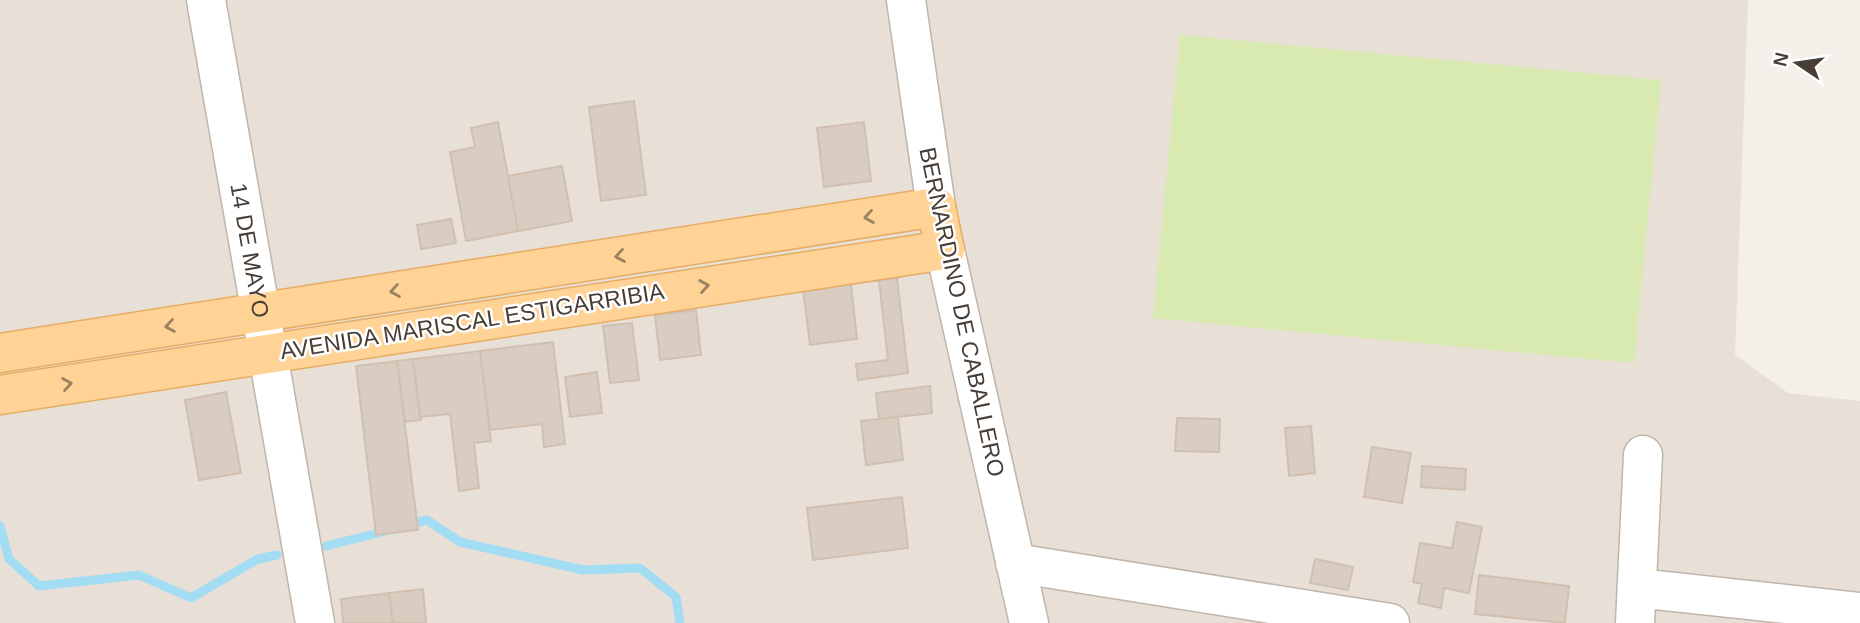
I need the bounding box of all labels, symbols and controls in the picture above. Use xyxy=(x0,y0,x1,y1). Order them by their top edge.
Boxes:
north arrow xyxy=(1762,28,1832,98)
text: N xyxy=(1769,50,1793,68)
street label: BERNARDINO DE CABALLERO xyxy=(914,145,1010,479)
street label: 14 DE MAYO xyxy=(225,181,274,320)
one-way arrow xyxy=(863,209,875,224)
one-way arrow xyxy=(614,248,626,263)
street label: AVENIDA MARISCAL ESTIGARRIBIA xyxy=(278,278,667,364)
one-way arrow xyxy=(698,279,710,294)
one-way arrow xyxy=(389,283,401,298)
one-way arrow xyxy=(164,318,176,333)
one-way arrow xyxy=(61,377,73,392)

